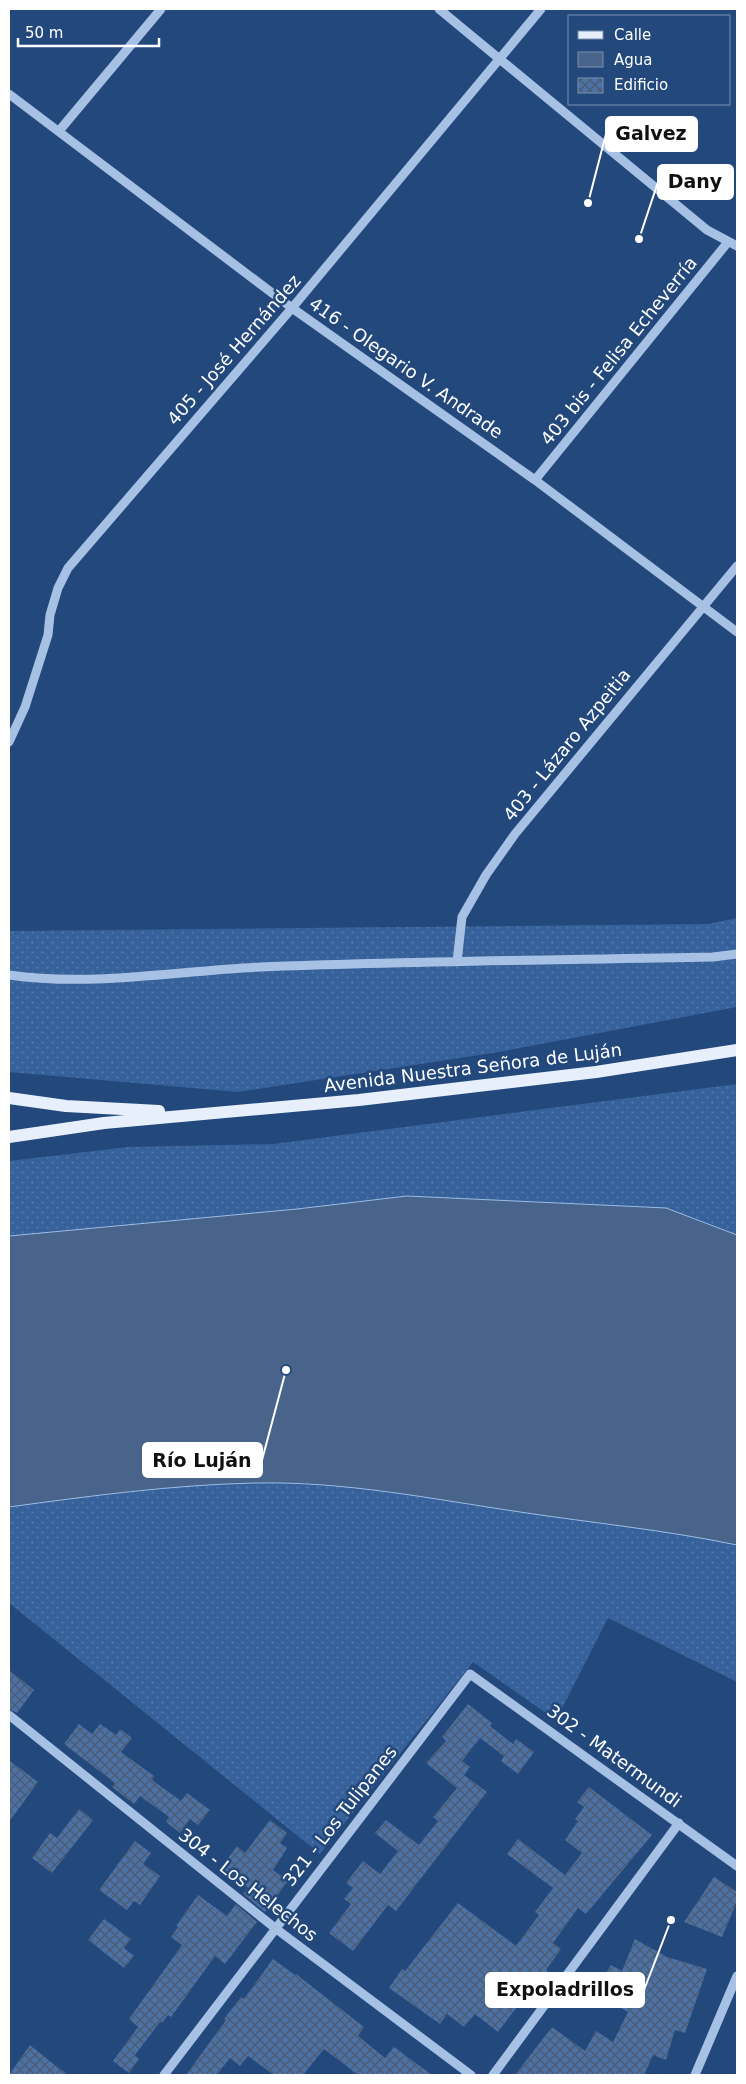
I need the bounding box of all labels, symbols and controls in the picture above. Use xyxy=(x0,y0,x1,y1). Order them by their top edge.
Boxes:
scale bar xyxy=(18,15,159,47)
legend xyxy=(568,15,731,105)
text: 50 m xyxy=(25,24,63,42)
text: Calle xyxy=(614,26,651,44)
text: Agua xyxy=(614,51,652,69)
text: Edificio xyxy=(614,76,668,94)
callout: Galvez xyxy=(606,117,697,151)
text: Galvez xyxy=(615,122,687,144)
callout: Dany xyxy=(658,165,733,199)
text: Dany xyxy=(668,170,723,192)
street label: 403 bis - Felisa Echeverría xyxy=(536,252,701,449)
street label: 405 - José Hernández xyxy=(163,270,305,429)
street label: 416 - Olegario V. Andrade xyxy=(305,293,507,443)
street label: 403 - Lázaro Azpeitia xyxy=(499,664,635,825)
street label: Avenida Nuestra Señora de Luján xyxy=(323,1039,623,1096)
callout: Río Luján xyxy=(143,1443,262,1477)
text: Río Luján xyxy=(152,1449,252,1471)
street label: 302 - Matermundi xyxy=(543,1700,686,1811)
street label: 321 - Los Tulipanes xyxy=(278,1741,401,1890)
street label: 304 - Los Helechos xyxy=(175,1824,322,1945)
callout: Expoladrillos xyxy=(486,1973,644,2007)
text: Expoladrillos xyxy=(496,1978,634,2000)

